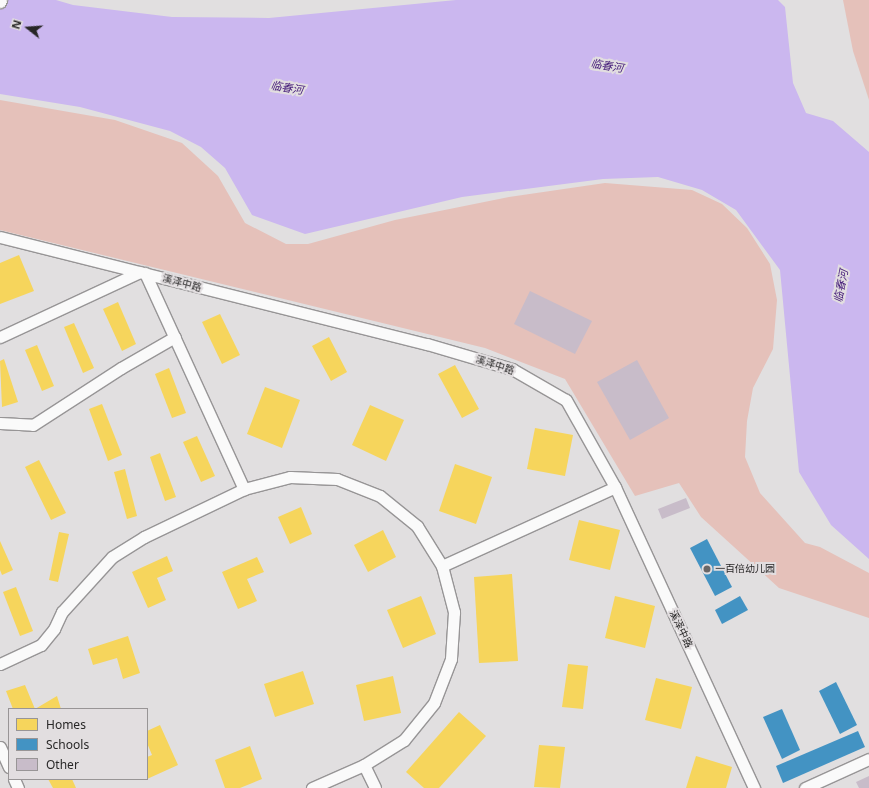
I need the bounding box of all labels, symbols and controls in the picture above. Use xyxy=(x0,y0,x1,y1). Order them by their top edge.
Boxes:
north arrow xyxy=(8,8,48,48)
text: N xyxy=(8,18,25,31)
water label: 临春河 xyxy=(590,57,624,75)
water label: 临春河 xyxy=(270,79,304,97)
water label: 临春河 xyxy=(831,269,851,303)
street label: 溪泽中路 xyxy=(161,272,203,294)
street label: 溪泽中路 xyxy=(474,353,516,377)
place label: 一百倍幼儿园 xyxy=(715,563,775,575)
marker: 一百倍幼儿园 xyxy=(702,564,712,574)
street label: 溪泽中路 xyxy=(667,608,695,650)
legend xyxy=(8,708,148,780)
text: Homes xyxy=(46,716,86,733)
text: Schools xyxy=(46,736,89,753)
text: Other xyxy=(46,756,79,773)

